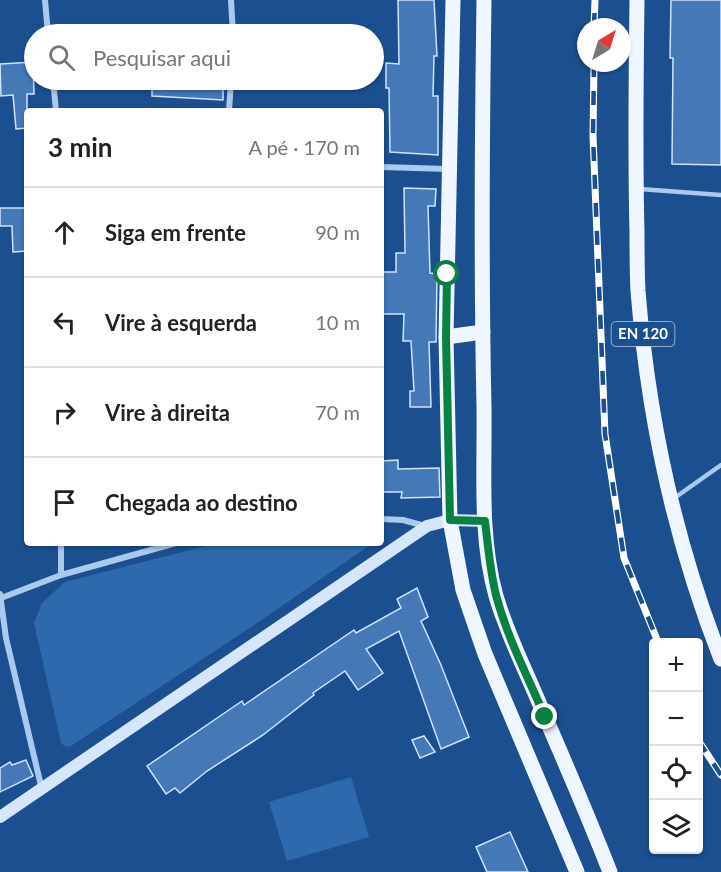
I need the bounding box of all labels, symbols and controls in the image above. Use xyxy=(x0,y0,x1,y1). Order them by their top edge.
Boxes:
north arrow xyxy=(577,18,631,72)
search box xyxy=(24,24,384,90)
icon: search xyxy=(45,41,78,74)
text: Pesquisar aqui xyxy=(93,44,231,71)
text: 3 min xyxy=(48,131,112,163)
text: A pé · 170 m xyxy=(248,135,360,159)
icon: ahead xyxy=(48,216,81,249)
text: Siga em frente xyxy=(105,219,246,246)
text: 90 m xyxy=(315,220,360,244)
route start xyxy=(433,260,459,286)
icon: left xyxy=(48,306,81,339)
text: Vire à esquerda xyxy=(105,309,257,336)
text: 10 m xyxy=(315,310,360,334)
road number: EN 120 xyxy=(612,322,674,346)
icon: right xyxy=(48,396,81,429)
text: Vire à direita xyxy=(105,399,230,426)
text: 70 m xyxy=(315,400,360,424)
icon: arrive xyxy=(48,486,81,519)
text: Chegada ao destino xyxy=(105,489,298,516)
map controls xyxy=(649,638,703,854)
button: + xyxy=(649,638,703,692)
button: − xyxy=(649,692,703,746)
route end xyxy=(531,703,557,729)
button: locate xyxy=(649,746,703,800)
button: layers xyxy=(649,800,703,854)

